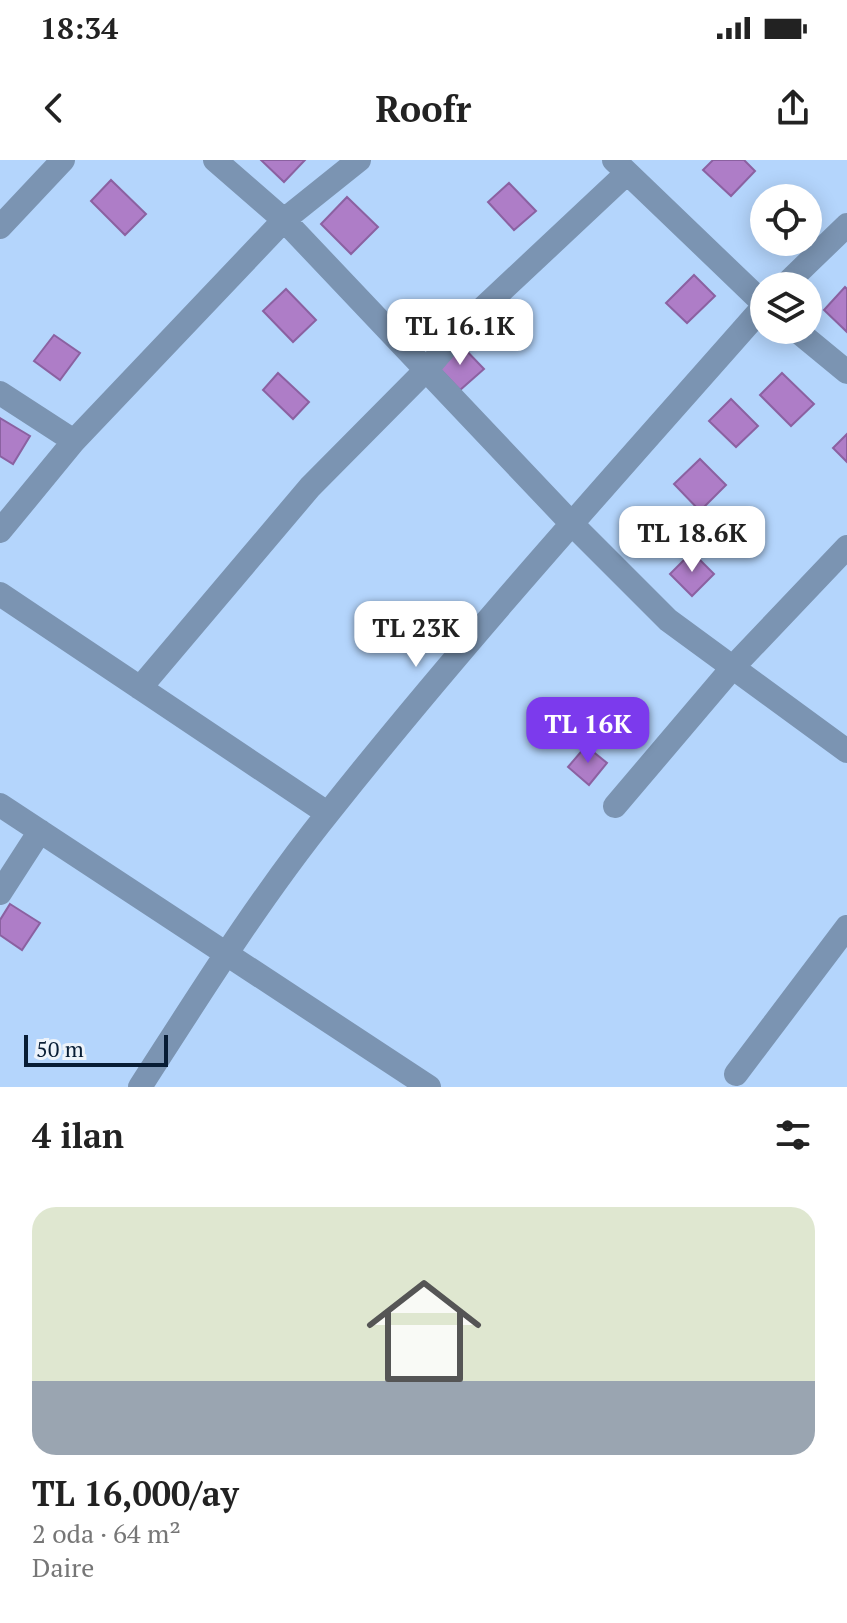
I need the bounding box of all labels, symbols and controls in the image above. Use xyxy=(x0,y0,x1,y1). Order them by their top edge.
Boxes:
text: 18:34 xyxy=(40,8,118,48)
text: Roofr xyxy=(376,85,471,132)
icon: back xyxy=(32,86,76,130)
icon: share xyxy=(771,86,815,130)
map controls xyxy=(750,184,822,344)
button: locate xyxy=(750,184,822,256)
button: layers xyxy=(750,272,822,344)
pin: TL 16.1K xyxy=(377,299,543,367)
text: TL 16.1K xyxy=(405,308,515,342)
pin: TL 18.6K xyxy=(609,506,775,574)
text: TL 18.6K xyxy=(637,515,747,549)
pin: TL 23K xyxy=(351,601,481,669)
text: TL 23K xyxy=(372,610,460,644)
pin: TL 16K xyxy=(523,697,653,765)
text: TL 16K xyxy=(544,706,632,740)
scale bar xyxy=(24,1031,168,1067)
text: 50 m xyxy=(36,1034,84,1063)
text: 4 ilan xyxy=(32,1113,124,1158)
icon: filters xyxy=(771,1113,815,1157)
icon: home xyxy=(352,1259,496,1403)
text: TL 16,000/ay xyxy=(32,1471,239,1516)
text: 2 oda · 64 m² xyxy=(32,1516,181,1550)
text: Daire xyxy=(32,1550,94,1584)

